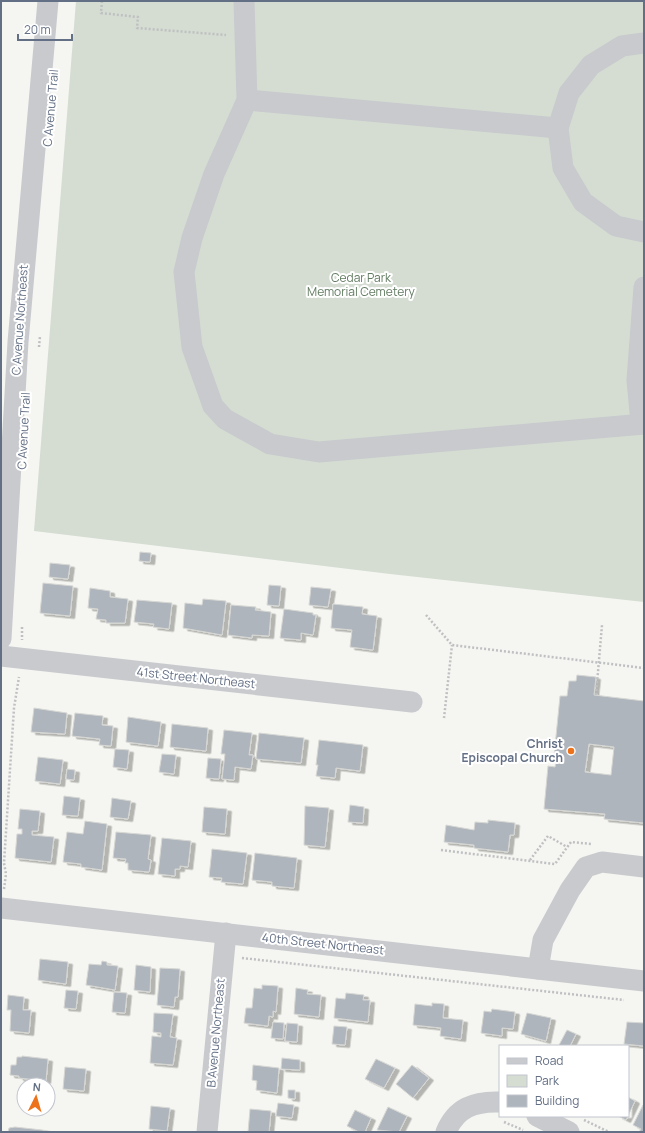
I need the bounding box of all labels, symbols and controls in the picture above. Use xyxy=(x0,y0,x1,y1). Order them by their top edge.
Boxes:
scale bar xyxy=(18,16,72,42)
text: 20 m xyxy=(24,21,51,38)
street label: C Avenue Trail xyxy=(39,69,62,147)
street label: C Avenue Northeast xyxy=(7,264,32,376)
park label: Cedar Park Memorial Cemetery xyxy=(307,269,416,300)
street label: C Avenue Trail xyxy=(13,392,34,470)
street label: 41st Street Northeast xyxy=(136,663,256,692)
place label: Christ Episcopal Church xyxy=(462,735,563,766)
marker: Christ Episcopal Church xyxy=(566,746,576,756)
street label: 40th Street Northeast xyxy=(261,929,385,958)
street label: B Avenue Northeast xyxy=(202,977,229,1088)
legend xyxy=(499,1045,629,1117)
text: Road xyxy=(535,1052,563,1069)
text: Park xyxy=(535,1072,560,1089)
north arrow xyxy=(16,1077,56,1117)
text: N xyxy=(32,1079,42,1094)
text: Building xyxy=(535,1092,579,1109)

